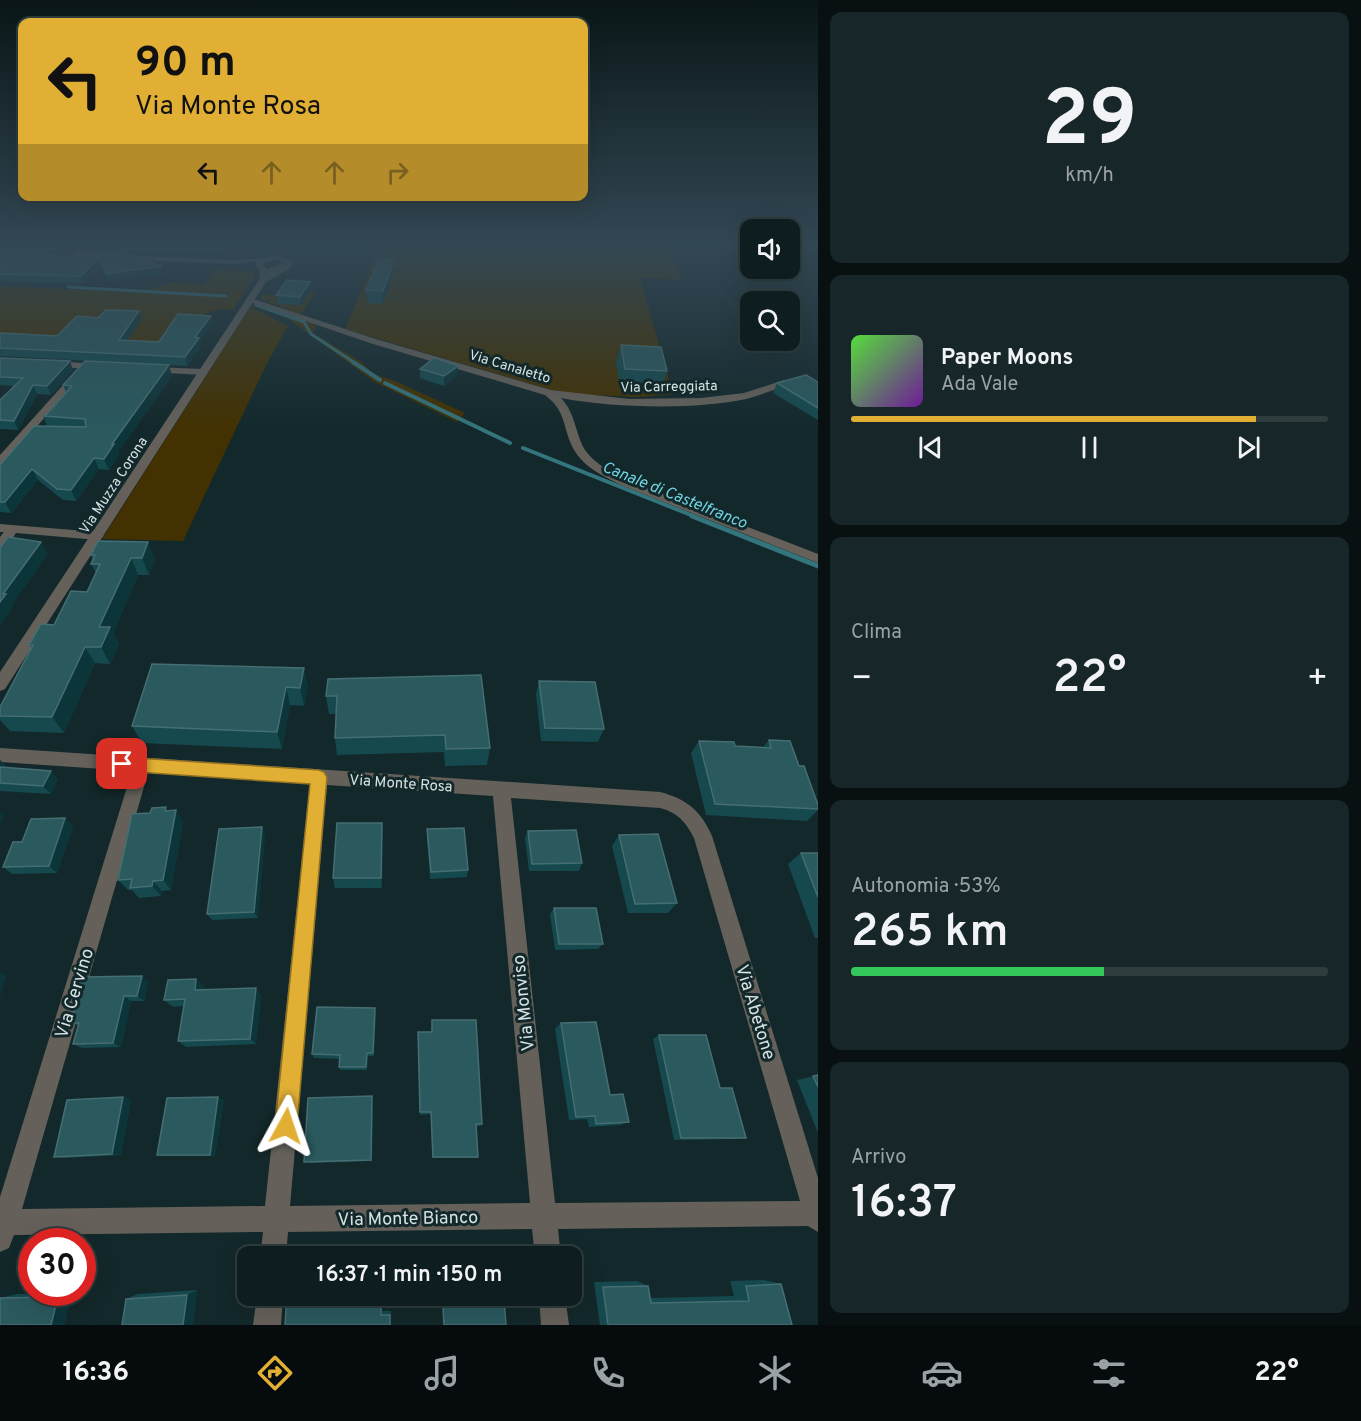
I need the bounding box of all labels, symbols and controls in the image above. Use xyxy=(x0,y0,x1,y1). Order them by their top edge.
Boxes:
text: 90 m xyxy=(135,38,236,91)
icon: left xyxy=(36,42,114,120)
text: 29 xyxy=(1042,74,1137,173)
text: Via Monte Rosa xyxy=(135,90,321,124)
icon: left xyxy=(192,156,225,189)
icon: ahead xyxy=(255,156,288,189)
icon: ahead xyxy=(318,156,351,189)
icon: right xyxy=(381,156,414,189)
text: km/h xyxy=(1065,163,1114,189)
map controls xyxy=(740,219,800,351)
button: sound xyxy=(740,219,800,279)
button: search xyxy=(740,291,800,351)
text: Paper Moons xyxy=(941,345,1073,372)
street label: Via Canaletto xyxy=(467,347,553,388)
text: Ada Vale xyxy=(941,372,1018,398)
street label: Via Carreggiata xyxy=(620,378,718,397)
icon: previous xyxy=(914,431,947,464)
icon: pause xyxy=(1073,431,1106,464)
icon: next xyxy=(1232,431,1265,464)
street label: Via Muzza Corona xyxy=(77,434,152,538)
water label: Canale di Castelfranco xyxy=(599,458,750,534)
text: Clima xyxy=(851,620,902,646)
text: 22° xyxy=(1053,651,1126,708)
text: − xyxy=(851,659,872,701)
text: + xyxy=(1307,659,1328,701)
pin xyxy=(96,738,147,789)
icon: arrive xyxy=(105,747,138,780)
street label: Via Monte Rosa xyxy=(349,771,453,798)
text: Autonomia · 53% xyxy=(851,874,1001,900)
text: 265 km xyxy=(851,905,1008,962)
street label: Via Cervino xyxy=(51,946,100,1041)
street label: Via Monviso xyxy=(508,954,541,1052)
street label: Via Abetone xyxy=(729,962,780,1063)
position arrow xyxy=(254,1094,318,1158)
text: Arrivo xyxy=(851,1145,906,1171)
text: 16:37 xyxy=(851,1176,957,1233)
street label: Via Monte Bianco xyxy=(338,1207,478,1232)
speed limit sign: 30 xyxy=(18,1228,96,1306)
text: 16:37 · 1 min · 150 m xyxy=(317,1262,502,1289)
icon: directions xyxy=(254,1352,296,1394)
icon: music xyxy=(421,1352,463,1394)
icon: phone xyxy=(587,1352,629,1394)
icon: climate xyxy=(754,1352,796,1394)
icon: car xyxy=(921,1352,963,1394)
icon: filters xyxy=(1088,1352,1130,1394)
text: 16:36 xyxy=(62,1356,129,1390)
text: 22° xyxy=(1254,1356,1299,1390)

